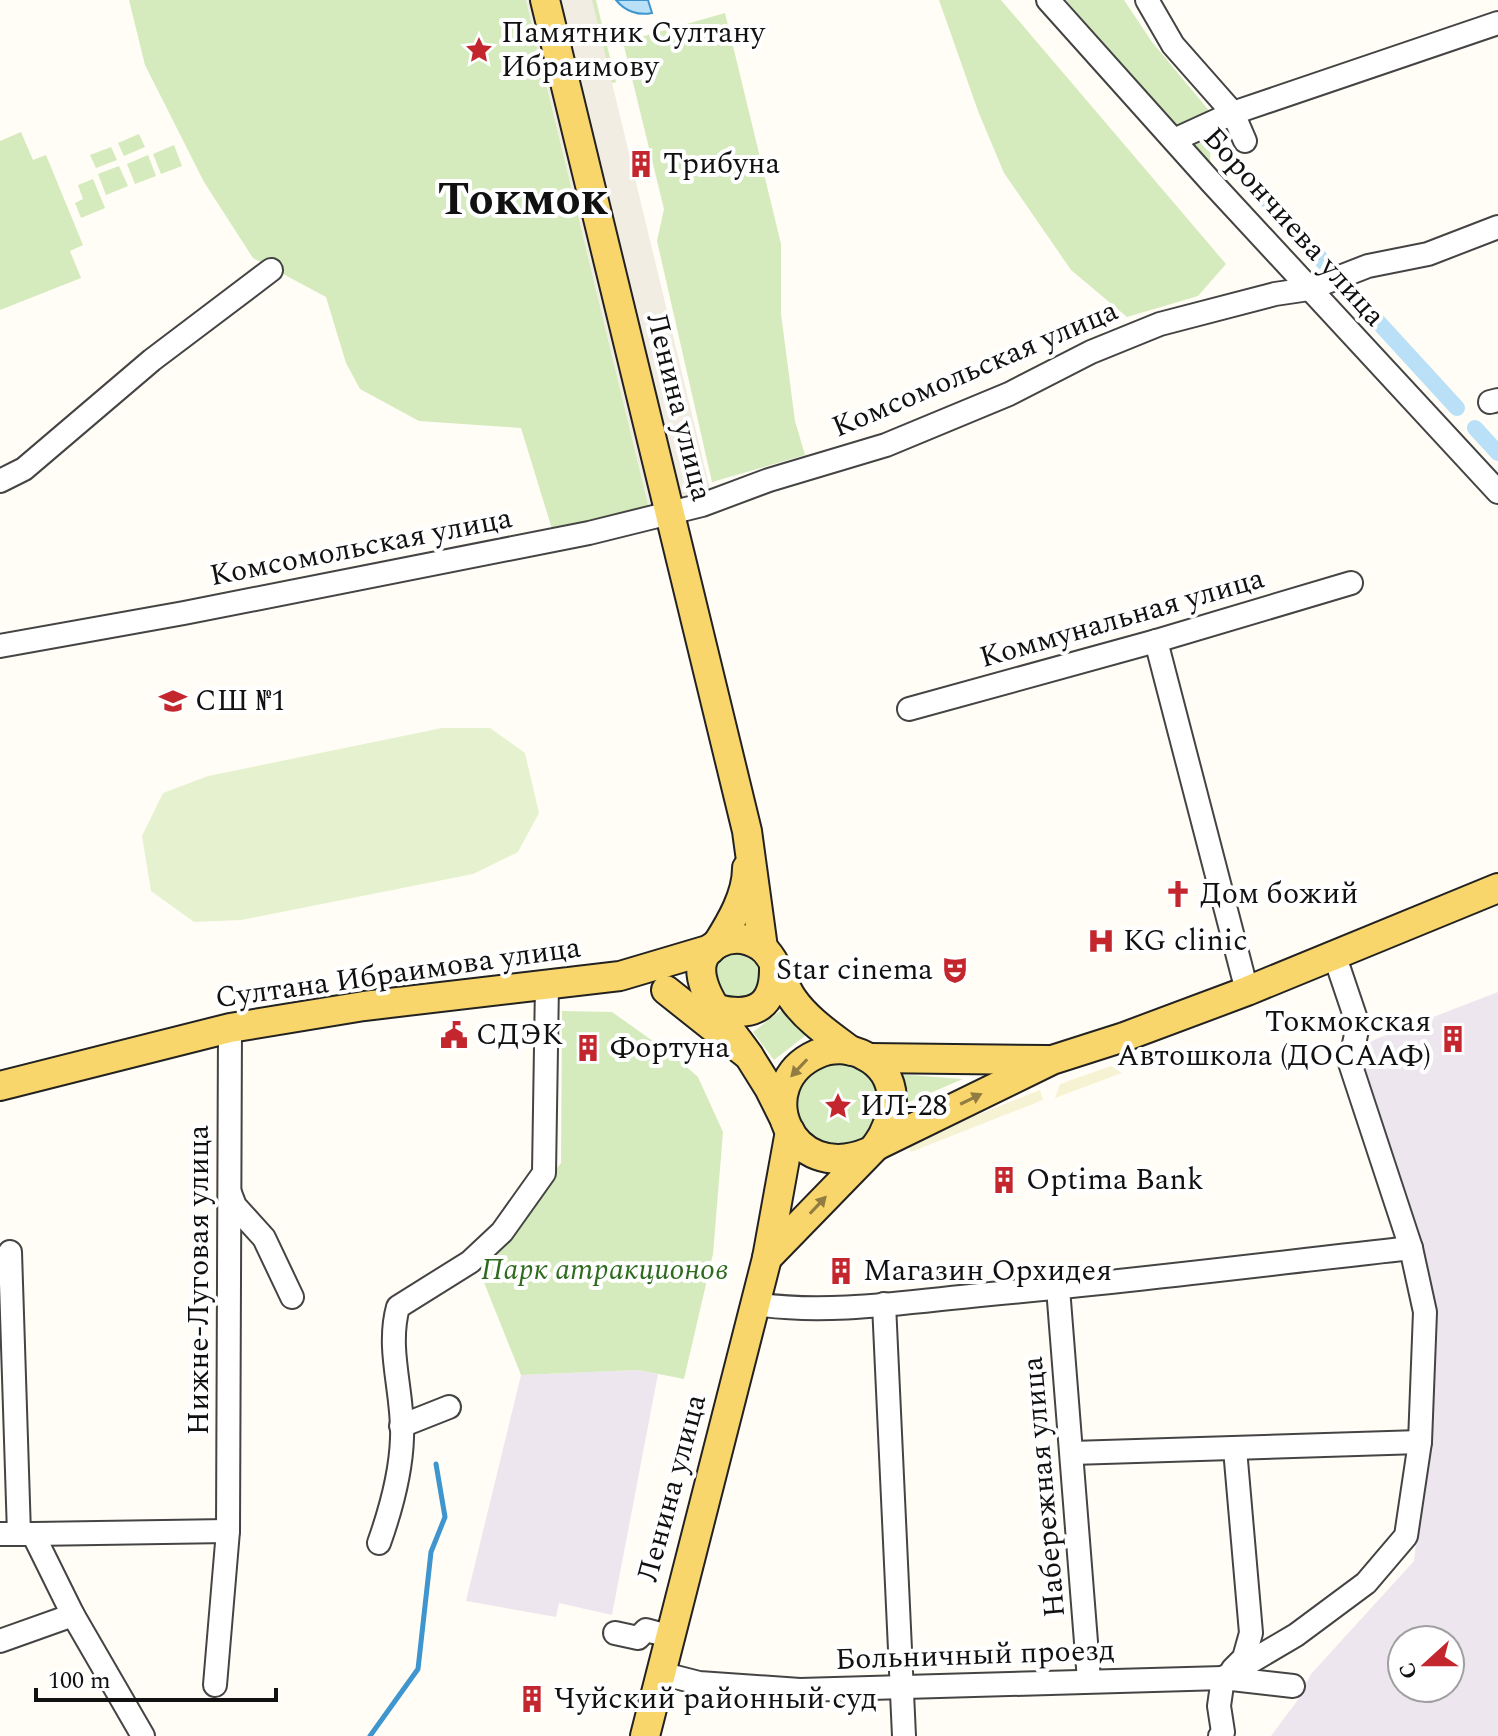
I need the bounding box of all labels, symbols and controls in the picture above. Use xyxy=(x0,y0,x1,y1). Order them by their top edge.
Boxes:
place label: Памятник Султану Ибраимову xyxy=(501,10,767,90)
place icon: Памятник Султану Ибраимову xyxy=(464,35,494,65)
street label: Борончиева улица xyxy=(1192,117,1397,337)
place label: Трибуна xyxy=(663,141,780,187)
building icon: Трибуна xyxy=(626,149,656,179)
district label: Токмок xyxy=(438,165,609,235)
street label: Комсомольская улица xyxy=(825,288,1126,450)
street label: Ленина улица xyxy=(633,308,725,506)
street label: Комсомольская улица xyxy=(206,495,516,599)
street label: Коммунальная улица xyxy=(974,555,1270,681)
place label: СШ №1 xyxy=(195,678,286,724)
school or university icon: СШ №1 xyxy=(158,686,188,716)
place label: Дом божий xyxy=(1200,871,1358,917)
church icon: Дом божий xyxy=(1163,879,1193,909)
place label: KG clinic xyxy=(1123,918,1248,964)
street label: Султана Ибраимова улица xyxy=(212,925,584,1021)
hospital icon: KG clinic xyxy=(1086,926,1116,956)
place label: Star cinema xyxy=(776,947,933,993)
theatre icon: Star cinema xyxy=(940,955,970,985)
place label: Токмокская Автошкола (ДОСААФ) xyxy=(1117,999,1431,1079)
place label: СДЭК xyxy=(476,1012,564,1058)
public building icon: СДЭК xyxy=(439,1020,469,1050)
building icon: Токмокская Автошкола (ДОСААФ) xyxy=(1438,1024,1468,1054)
place label: Фортуна xyxy=(610,1025,730,1071)
building icon: Фортуна xyxy=(573,1033,603,1063)
one-way arrow xyxy=(790,1058,808,1077)
place label: ИЛ-28 xyxy=(860,1083,947,1129)
place icon: ИЛ-28 xyxy=(823,1091,853,1121)
one-way arrow xyxy=(959,1093,982,1106)
street label: Нижне-Луговая улица xyxy=(176,1124,222,1435)
place label: Optima Bank xyxy=(1026,1157,1204,1203)
building icon: Optima Bank xyxy=(989,1165,1019,1195)
one-way arrow xyxy=(809,1196,827,1215)
park label: Парк атракционов xyxy=(481,1247,729,1293)
place label: Магазин Орхидея xyxy=(863,1248,1112,1294)
building icon: Магазин Орхидея xyxy=(826,1256,856,1286)
street label: Набережная улица xyxy=(1010,1354,1078,1619)
street label: Ленина улица xyxy=(625,1389,719,1587)
north arrow xyxy=(1386,1624,1466,1704)
street label: Больничный проезд xyxy=(834,1627,1116,1683)
scale bar xyxy=(36,1652,276,1702)
text: С xyxy=(1391,1657,1427,1684)
text: 100 m xyxy=(48,1663,111,1699)
place label: Чуйский районный суд xyxy=(554,1676,877,1722)
building icon: Чуйский районный суд xyxy=(517,1684,547,1714)

